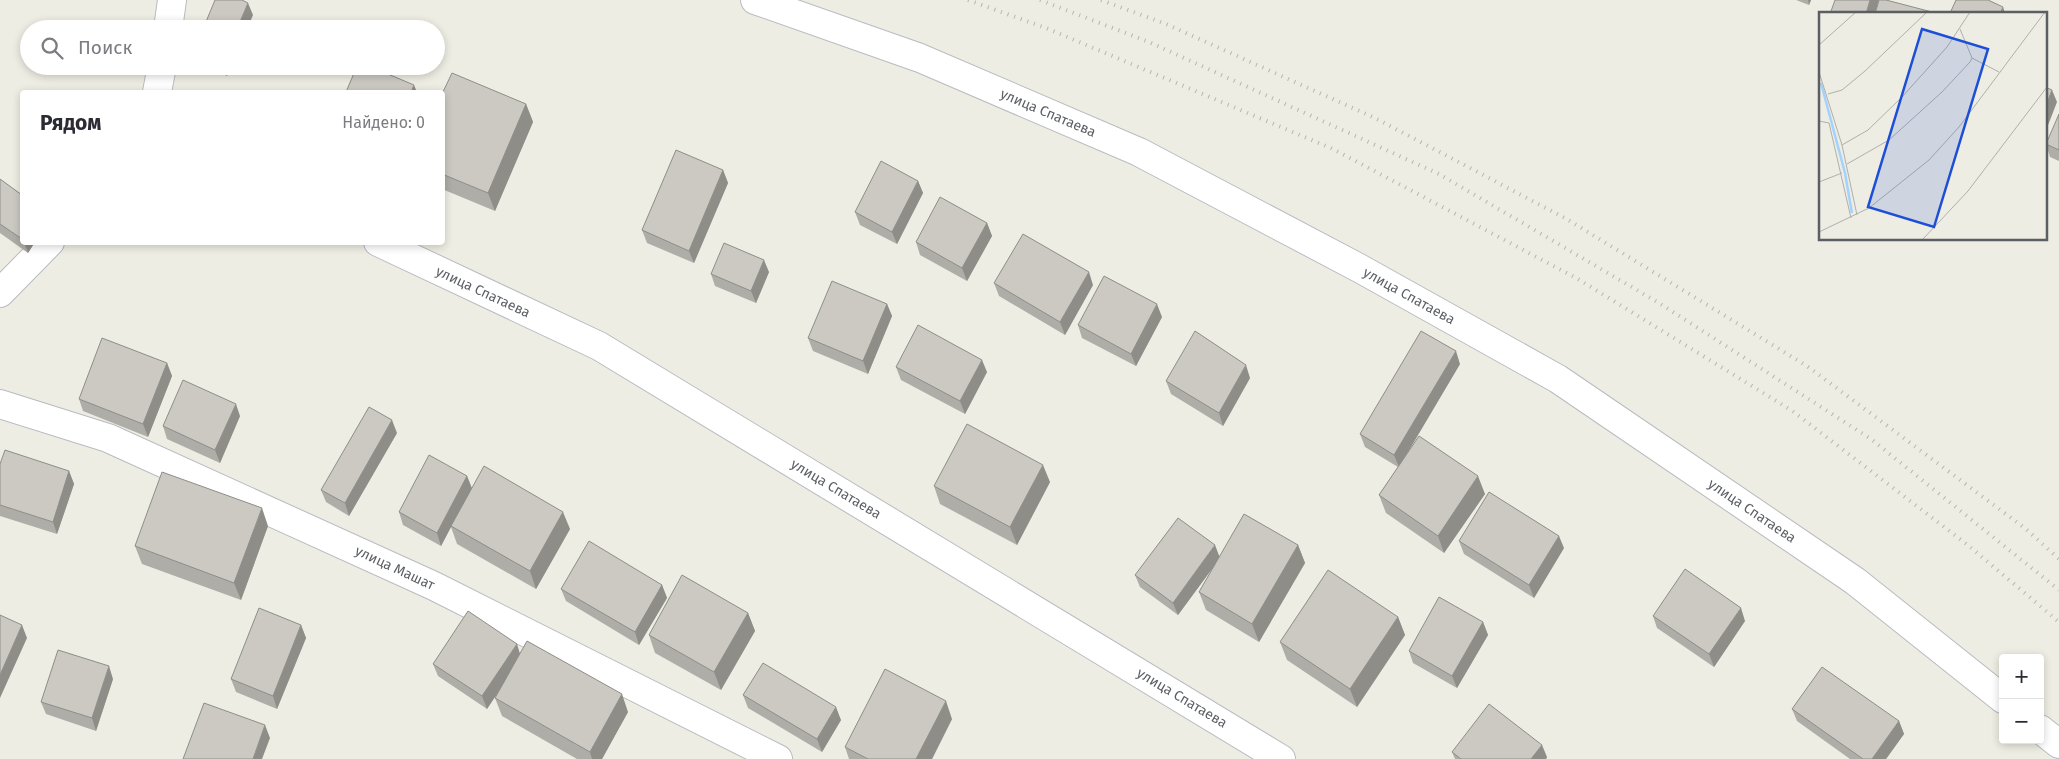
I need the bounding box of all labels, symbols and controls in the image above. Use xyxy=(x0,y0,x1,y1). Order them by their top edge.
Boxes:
inset map xyxy=(1819,12,2046,240)
search box xyxy=(20,20,445,75)
icon: search xyxy=(38,34,66,62)
text: Поиск xyxy=(78,36,132,59)
street label: улица Спатаева xyxy=(998,85,1098,141)
text: Рядом xyxy=(40,110,101,136)
text: Найдено: 0 xyxy=(342,113,425,132)
street label: улица Спатаева xyxy=(433,263,533,321)
street label: улица Спатаева xyxy=(1360,264,1458,328)
street label: улица Спатаева xyxy=(788,455,884,523)
street label: улица Спатаева xyxy=(1705,475,1799,547)
street label: улица Машат xyxy=(352,542,438,594)
map controls xyxy=(1999,654,2044,744)
button: + xyxy=(1999,654,2044,699)
street label: улица Спатаева xyxy=(1134,664,1230,732)
button: − xyxy=(1999,699,2044,744)

